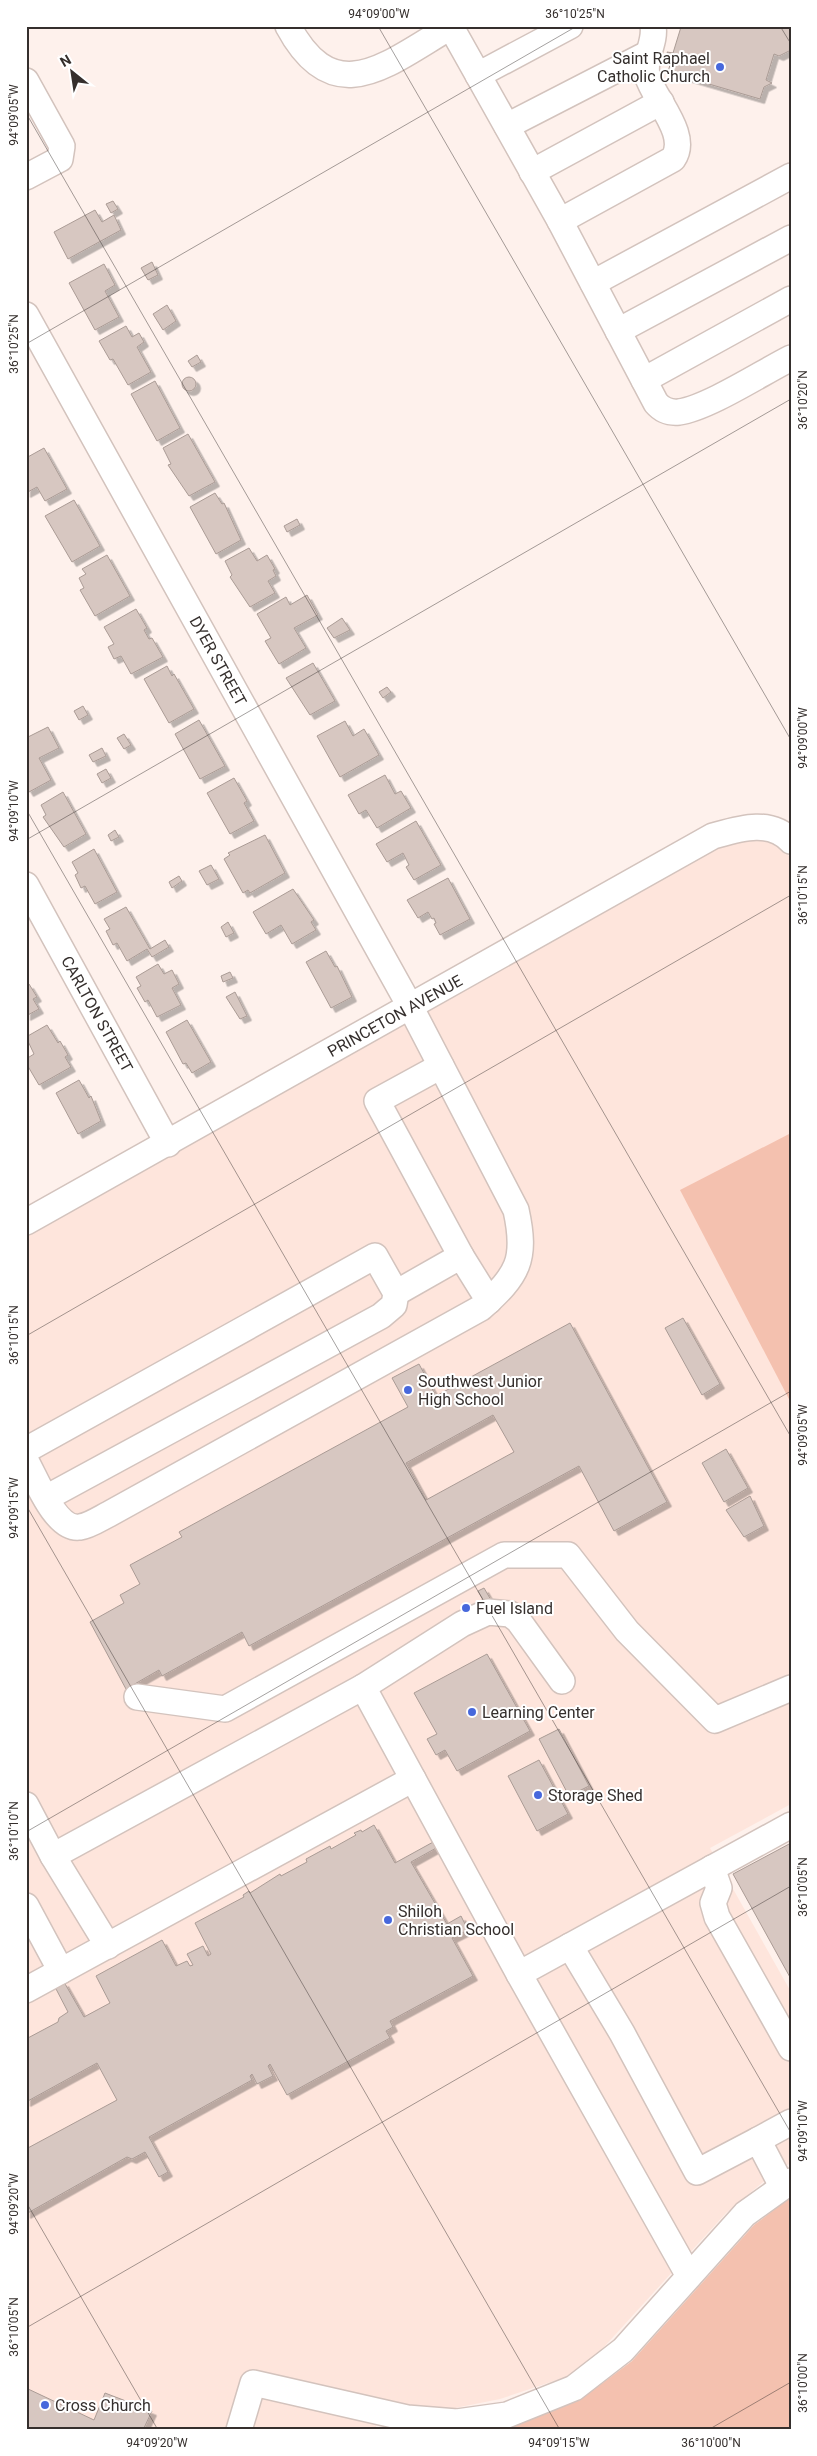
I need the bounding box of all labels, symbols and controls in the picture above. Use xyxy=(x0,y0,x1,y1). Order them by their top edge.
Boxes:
text: 94°09'00"W xyxy=(348,7,410,21)
text: 36°10'25"N xyxy=(545,7,605,21)
north arrow xyxy=(48,48,98,98)
place label: Saint Raphael Catholic Church xyxy=(597,49,710,86)
text: N xyxy=(57,51,74,70)
marker: Saint Raphael Catholic Church xyxy=(714,61,726,73)
text: 94°09'05"W xyxy=(7,84,21,146)
text: 36°10'25"N xyxy=(7,314,21,374)
text: 36°10'20"N xyxy=(796,370,810,430)
street label: DYER STREET xyxy=(186,613,251,710)
text: 94°09'00"W xyxy=(796,707,810,769)
text: 94°09'10"W xyxy=(7,780,21,842)
text: 36°10'15"N xyxy=(796,865,810,925)
street label: CARLTON STREET xyxy=(57,953,137,1076)
street label: PRINCETON AVENUE xyxy=(324,971,466,1061)
text: 36°10'15"N xyxy=(7,1305,21,1365)
place label: Southwest Junior High School xyxy=(418,1372,543,1409)
marker: Southwest Junior High School xyxy=(402,1384,414,1396)
text: 94°09'05"W xyxy=(796,1404,810,1466)
text: 94°09'15"W xyxy=(7,1477,21,1539)
place label: Fuel Island xyxy=(476,1599,553,1618)
marker: Fuel Island xyxy=(460,1602,472,1614)
place label: Learning Center xyxy=(482,1703,595,1722)
marker: Learning Center xyxy=(466,1706,478,1718)
place label: Storage Shed xyxy=(548,1786,643,1805)
marker: Storage Shed xyxy=(532,1789,544,1801)
text: 36°10'10"N xyxy=(7,1801,21,1861)
text: 36°10'05"N xyxy=(796,1857,810,1917)
place label: Shiloh Christian School xyxy=(398,1902,514,1939)
marker: Shiloh Christian School xyxy=(382,1914,394,1926)
text: 94°09'10"W xyxy=(796,2100,810,2162)
text: 94°09'20"W xyxy=(7,2173,21,2235)
text: 36°10'05"N xyxy=(7,2297,21,2357)
text: 36°10'00"N xyxy=(796,2353,810,2413)
place label: Cross Church xyxy=(55,2396,151,2415)
marker: Cross Church xyxy=(39,2399,51,2411)
text: 94°09'20"W xyxy=(126,2436,188,2450)
text: 94°09'15"W xyxy=(528,2436,590,2450)
text: 36°10'00"N xyxy=(681,2436,741,2450)

